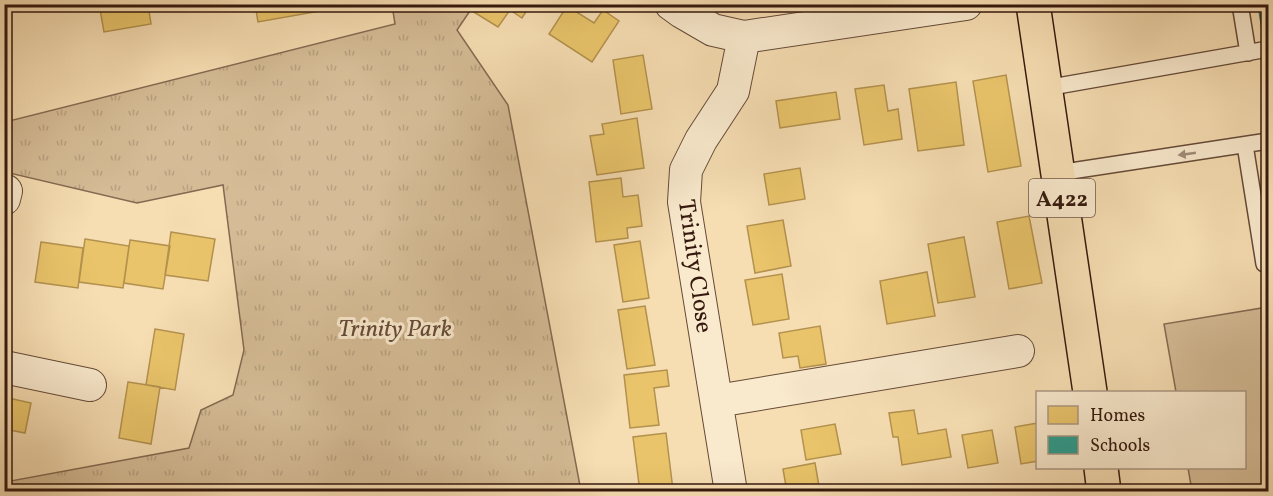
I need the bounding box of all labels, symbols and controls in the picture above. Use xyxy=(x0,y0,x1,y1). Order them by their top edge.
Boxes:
one-way arrow xyxy=(1177,149,1196,158)
road number: A422 xyxy=(1029,179,1095,217)
street label: Trinity Close xyxy=(668,197,720,335)
park label: Trinity Park xyxy=(338,313,452,347)
legend xyxy=(1036,391,1246,469)
text: Homes xyxy=(1090,404,1145,429)
text: Schools xyxy=(1090,434,1150,459)

